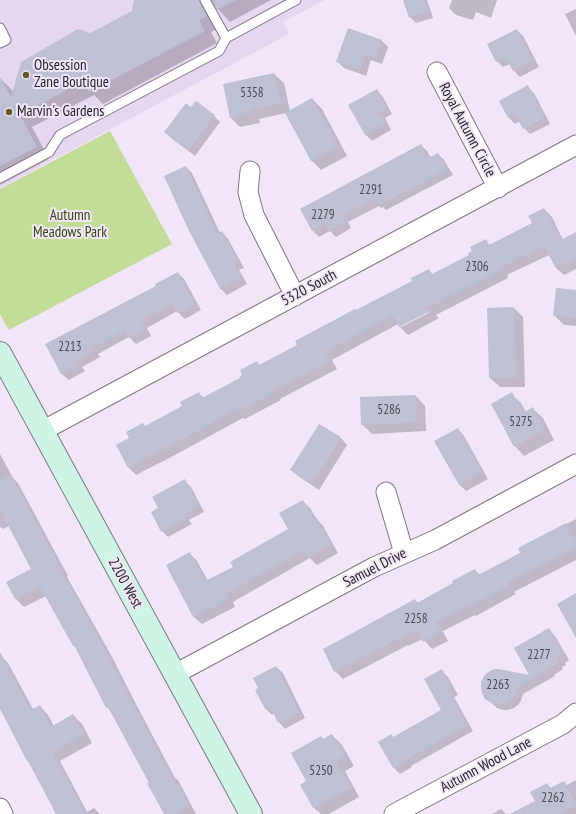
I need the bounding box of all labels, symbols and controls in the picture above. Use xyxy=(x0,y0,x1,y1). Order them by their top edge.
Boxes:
place label: Obsession Zane Boutique xyxy=(34,57,109,92)
marker: Obsession Zane Boutique xyxy=(21,70,31,80)
street label: Royal Autumn Circle xyxy=(435,80,499,180)
house number: 5358 xyxy=(240,85,264,101)
place label: Marvin's Gardens xyxy=(17,103,104,121)
marker: Marvin's Gardens xyxy=(4,107,14,117)
house number: 2291 xyxy=(359,182,383,198)
park label: Autumn Meadows Park xyxy=(33,207,107,242)
house number: 2279 xyxy=(311,207,335,223)
house number: 2306 xyxy=(465,259,489,275)
street label: 5320 South xyxy=(278,266,340,310)
house number: 2213 xyxy=(58,339,82,355)
house number: 5286 xyxy=(377,402,401,418)
house number: 5275 xyxy=(509,414,533,430)
street label: Samuel Drive xyxy=(340,544,410,592)
street label: 2200 West xyxy=(104,555,146,611)
house number: 2258 xyxy=(404,611,428,627)
house number: 2277 xyxy=(527,647,551,663)
house number: 2263 xyxy=(486,677,510,693)
street label: Autumn Wood Lane xyxy=(437,733,535,797)
house number: 5250 xyxy=(309,763,333,779)
house number: 2262 xyxy=(541,790,565,806)

